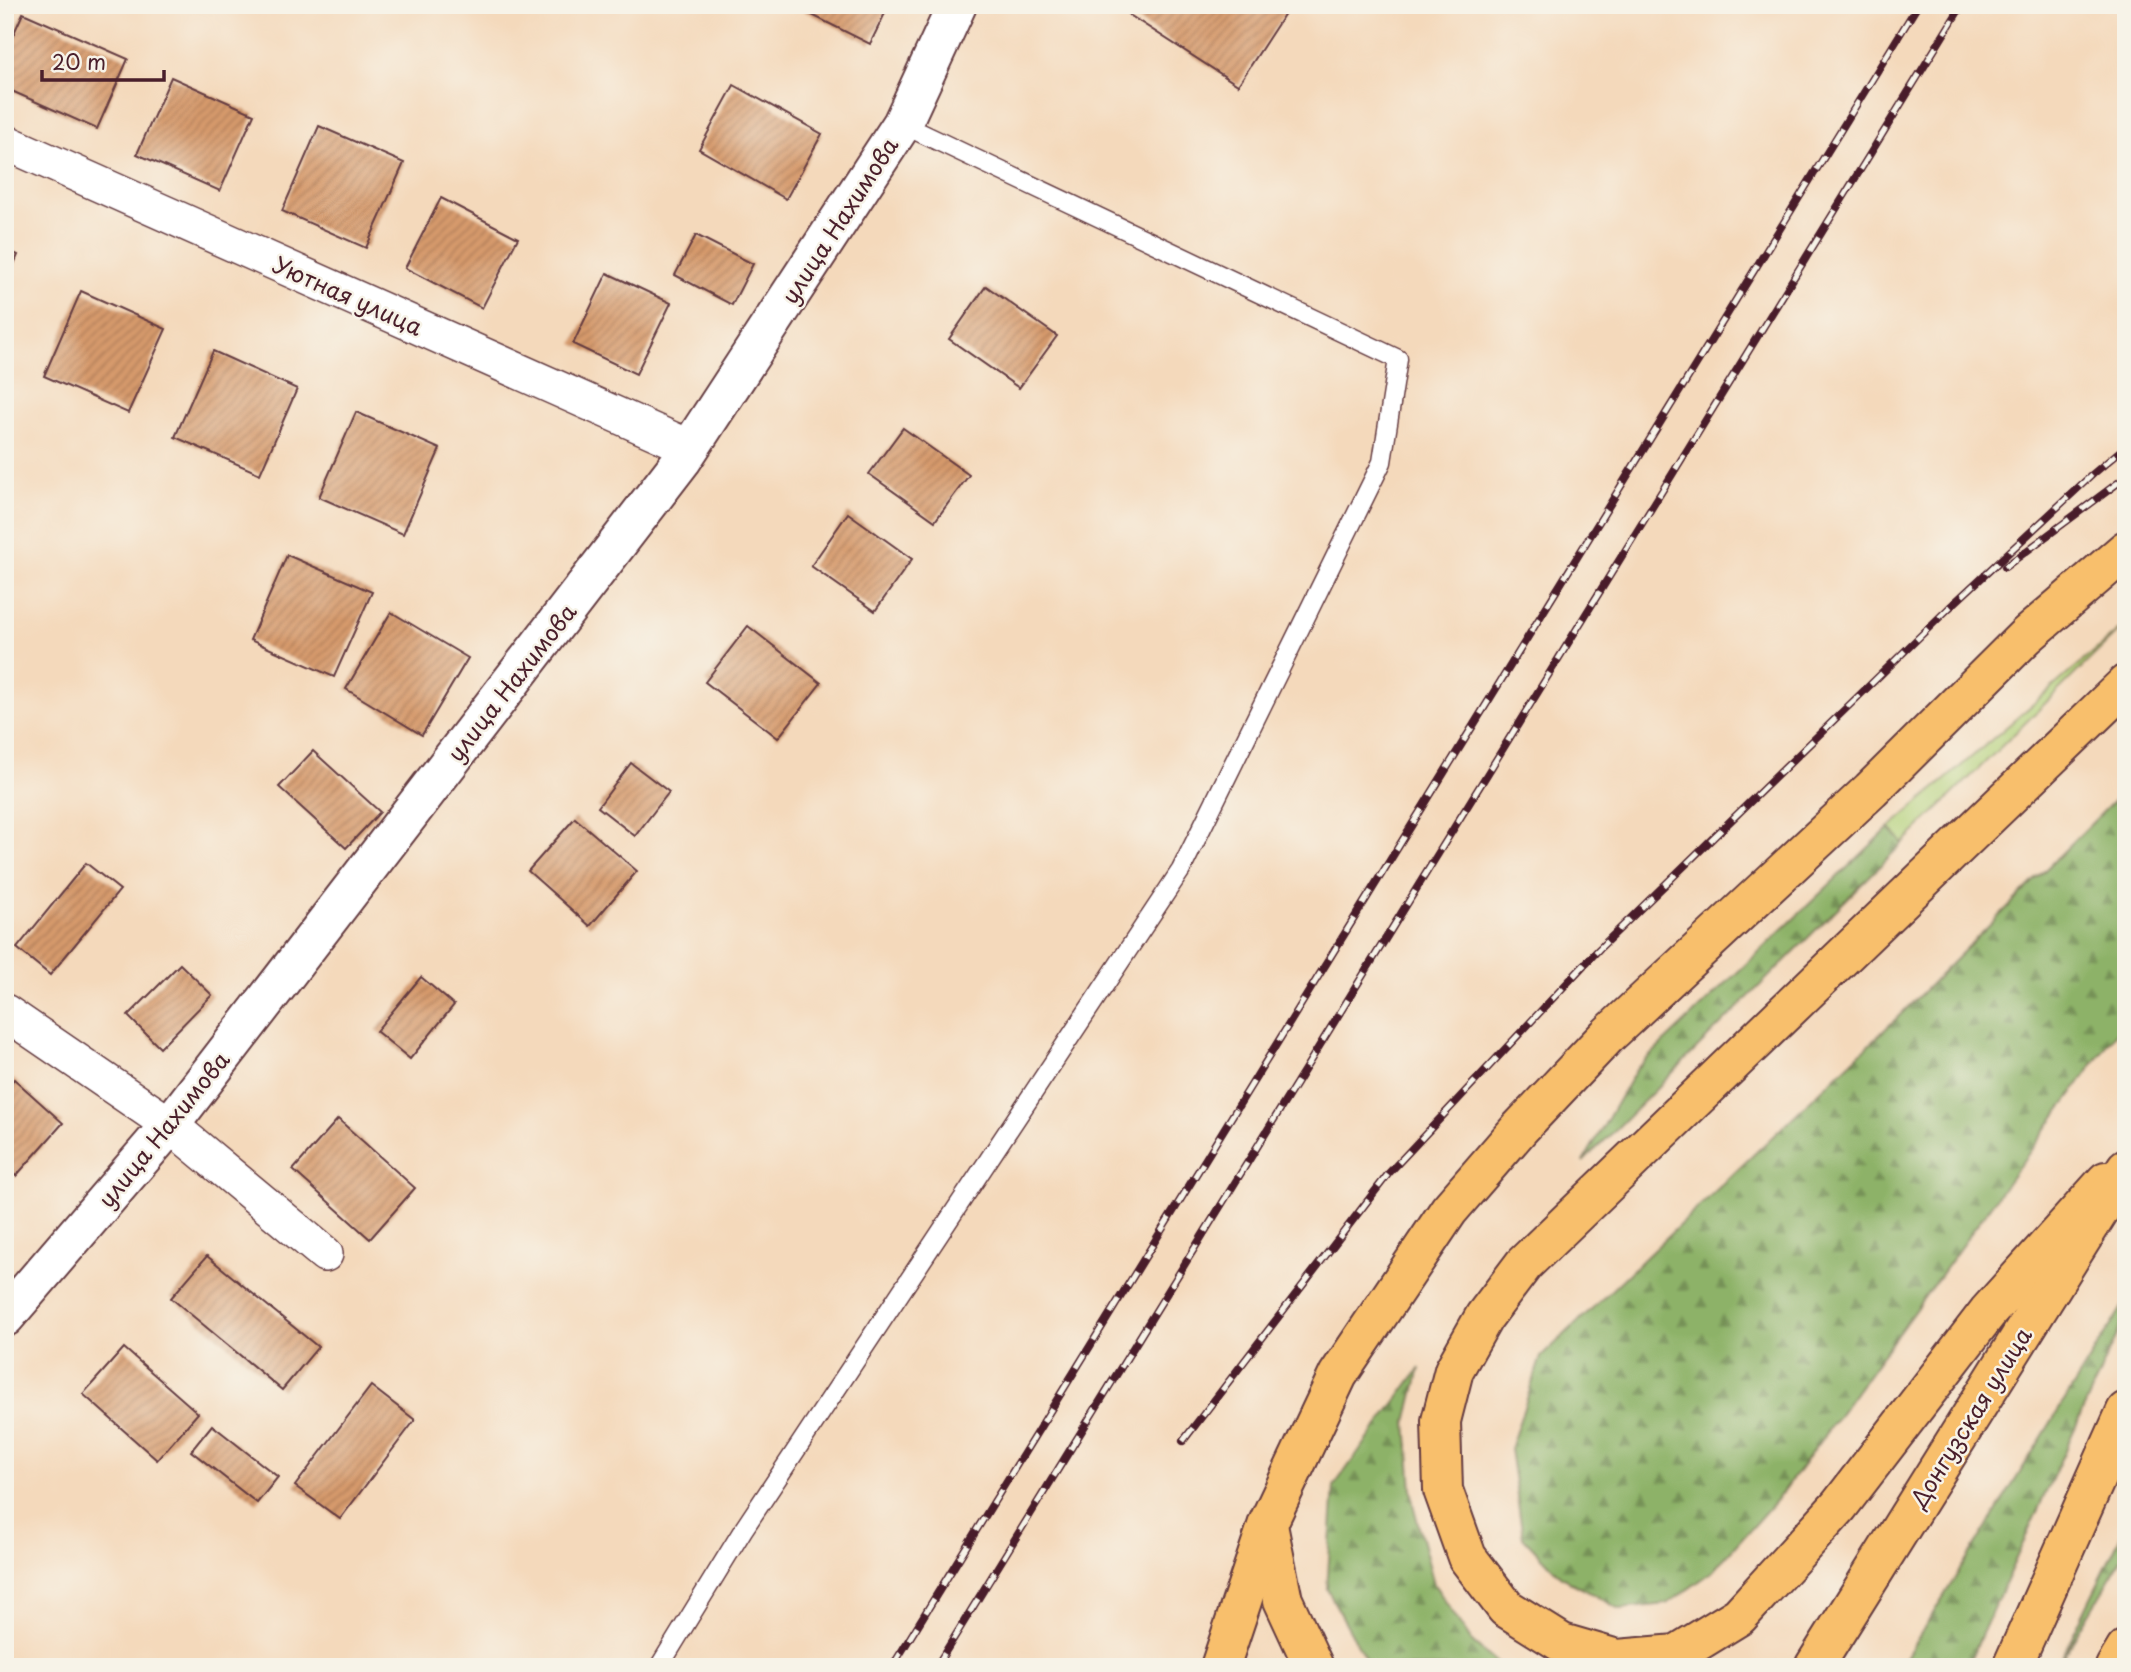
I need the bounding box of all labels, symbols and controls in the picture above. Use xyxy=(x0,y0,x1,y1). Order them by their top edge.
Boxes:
scale bar xyxy=(42,38,164,82)
text: 20 m xyxy=(52,45,106,77)
street label: улица Нахимова xyxy=(772,129,906,310)
street label: Уютная улица xyxy=(268,246,429,344)
street label: улица Нахимова xyxy=(438,595,584,769)
street label: улица Нахимова xyxy=(89,1043,238,1215)
street label: Донгузская улица xyxy=(1900,1319,2040,1515)

